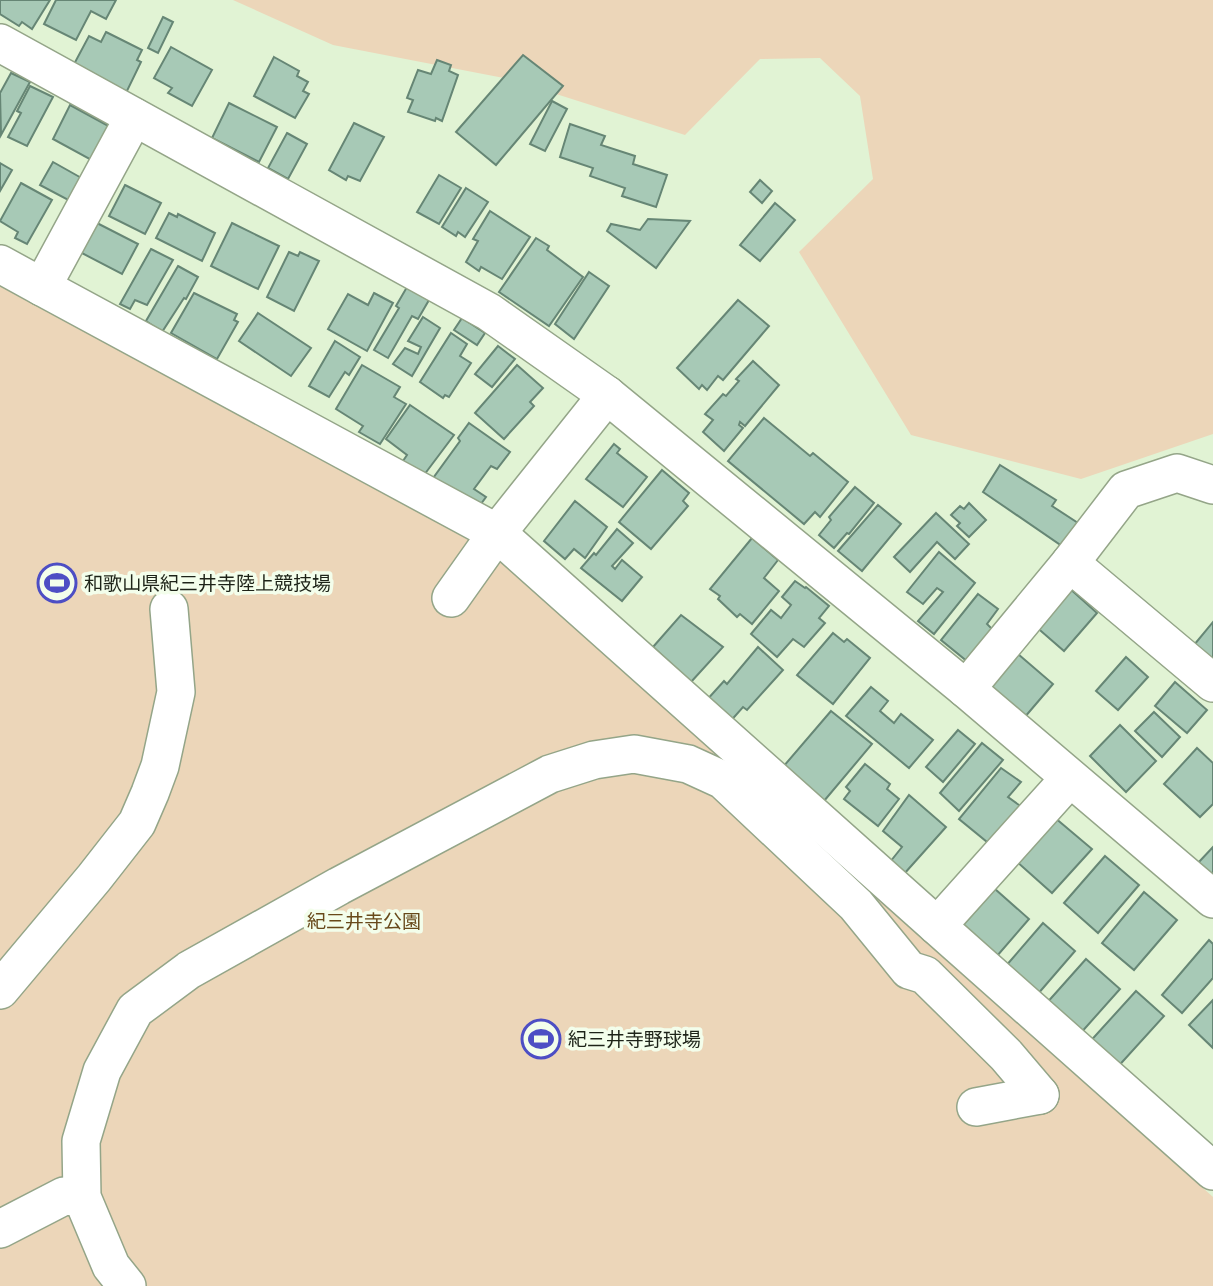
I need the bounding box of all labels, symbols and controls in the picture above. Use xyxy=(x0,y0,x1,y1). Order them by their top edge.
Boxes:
sports icon: 和歌山県紀三井寺陸上競技場 xyxy=(36,562,78,604)
place label: 和歌山県紀三井寺陸上競技場 xyxy=(84,570,331,596)
park label: 紀三井寺公園 xyxy=(307,908,421,934)
sports icon: 紀三井寺野球場 xyxy=(520,1018,562,1060)
place label: 紀三井寺野球場 xyxy=(568,1026,701,1052)

